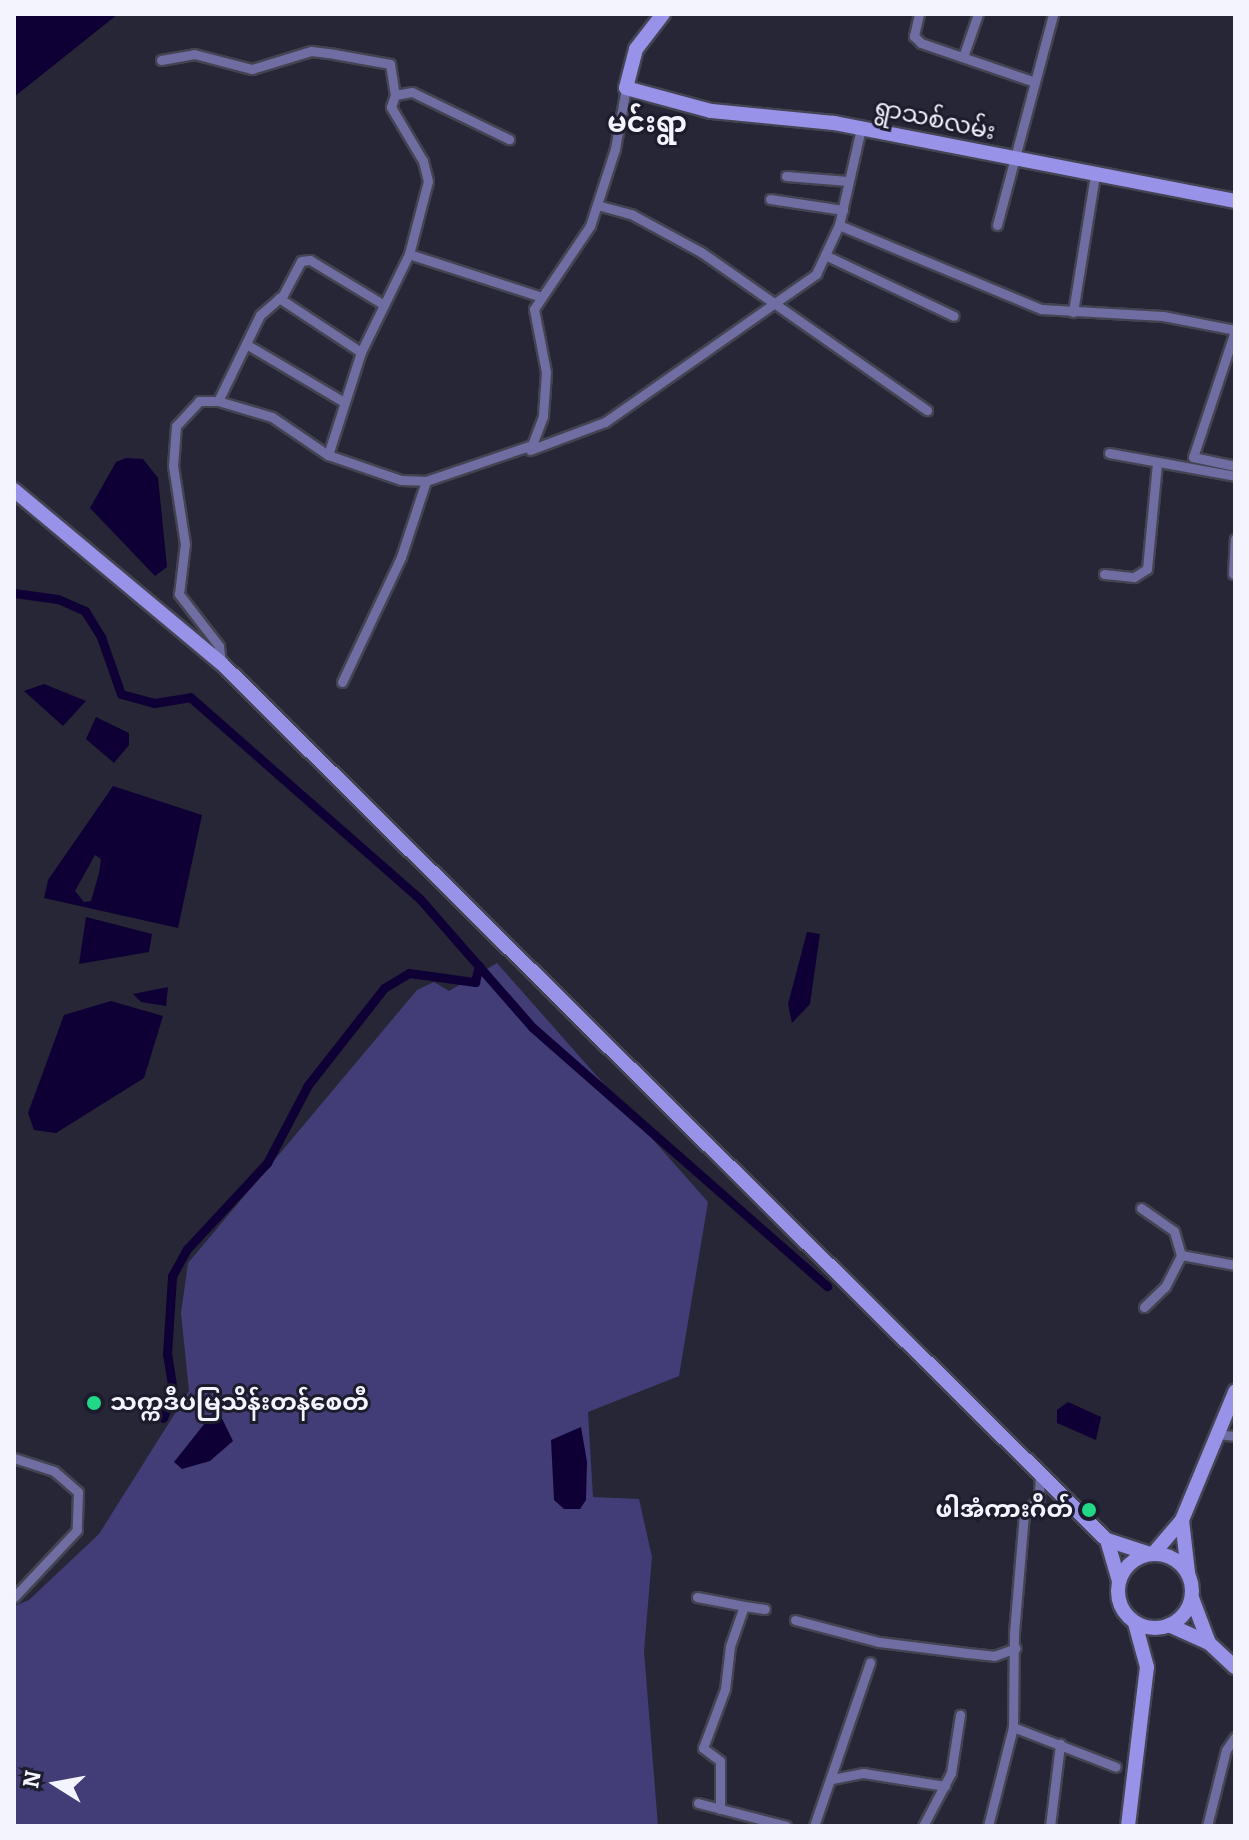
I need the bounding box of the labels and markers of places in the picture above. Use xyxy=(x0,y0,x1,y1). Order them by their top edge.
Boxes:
place label: သက္ကဒီပမြသိန်းတန်စေတီ xyxy=(110,1389,369,1417)
marker: သက္ကဒီပမြသိန်းတန်စေတီ xyxy=(85,1394,103,1412)
place label: ဖါအံကားဂိတ် xyxy=(936,1496,1073,1524)
marker: ဖါအံကားဂိတ် xyxy=(1080,1501,1098,1519)

